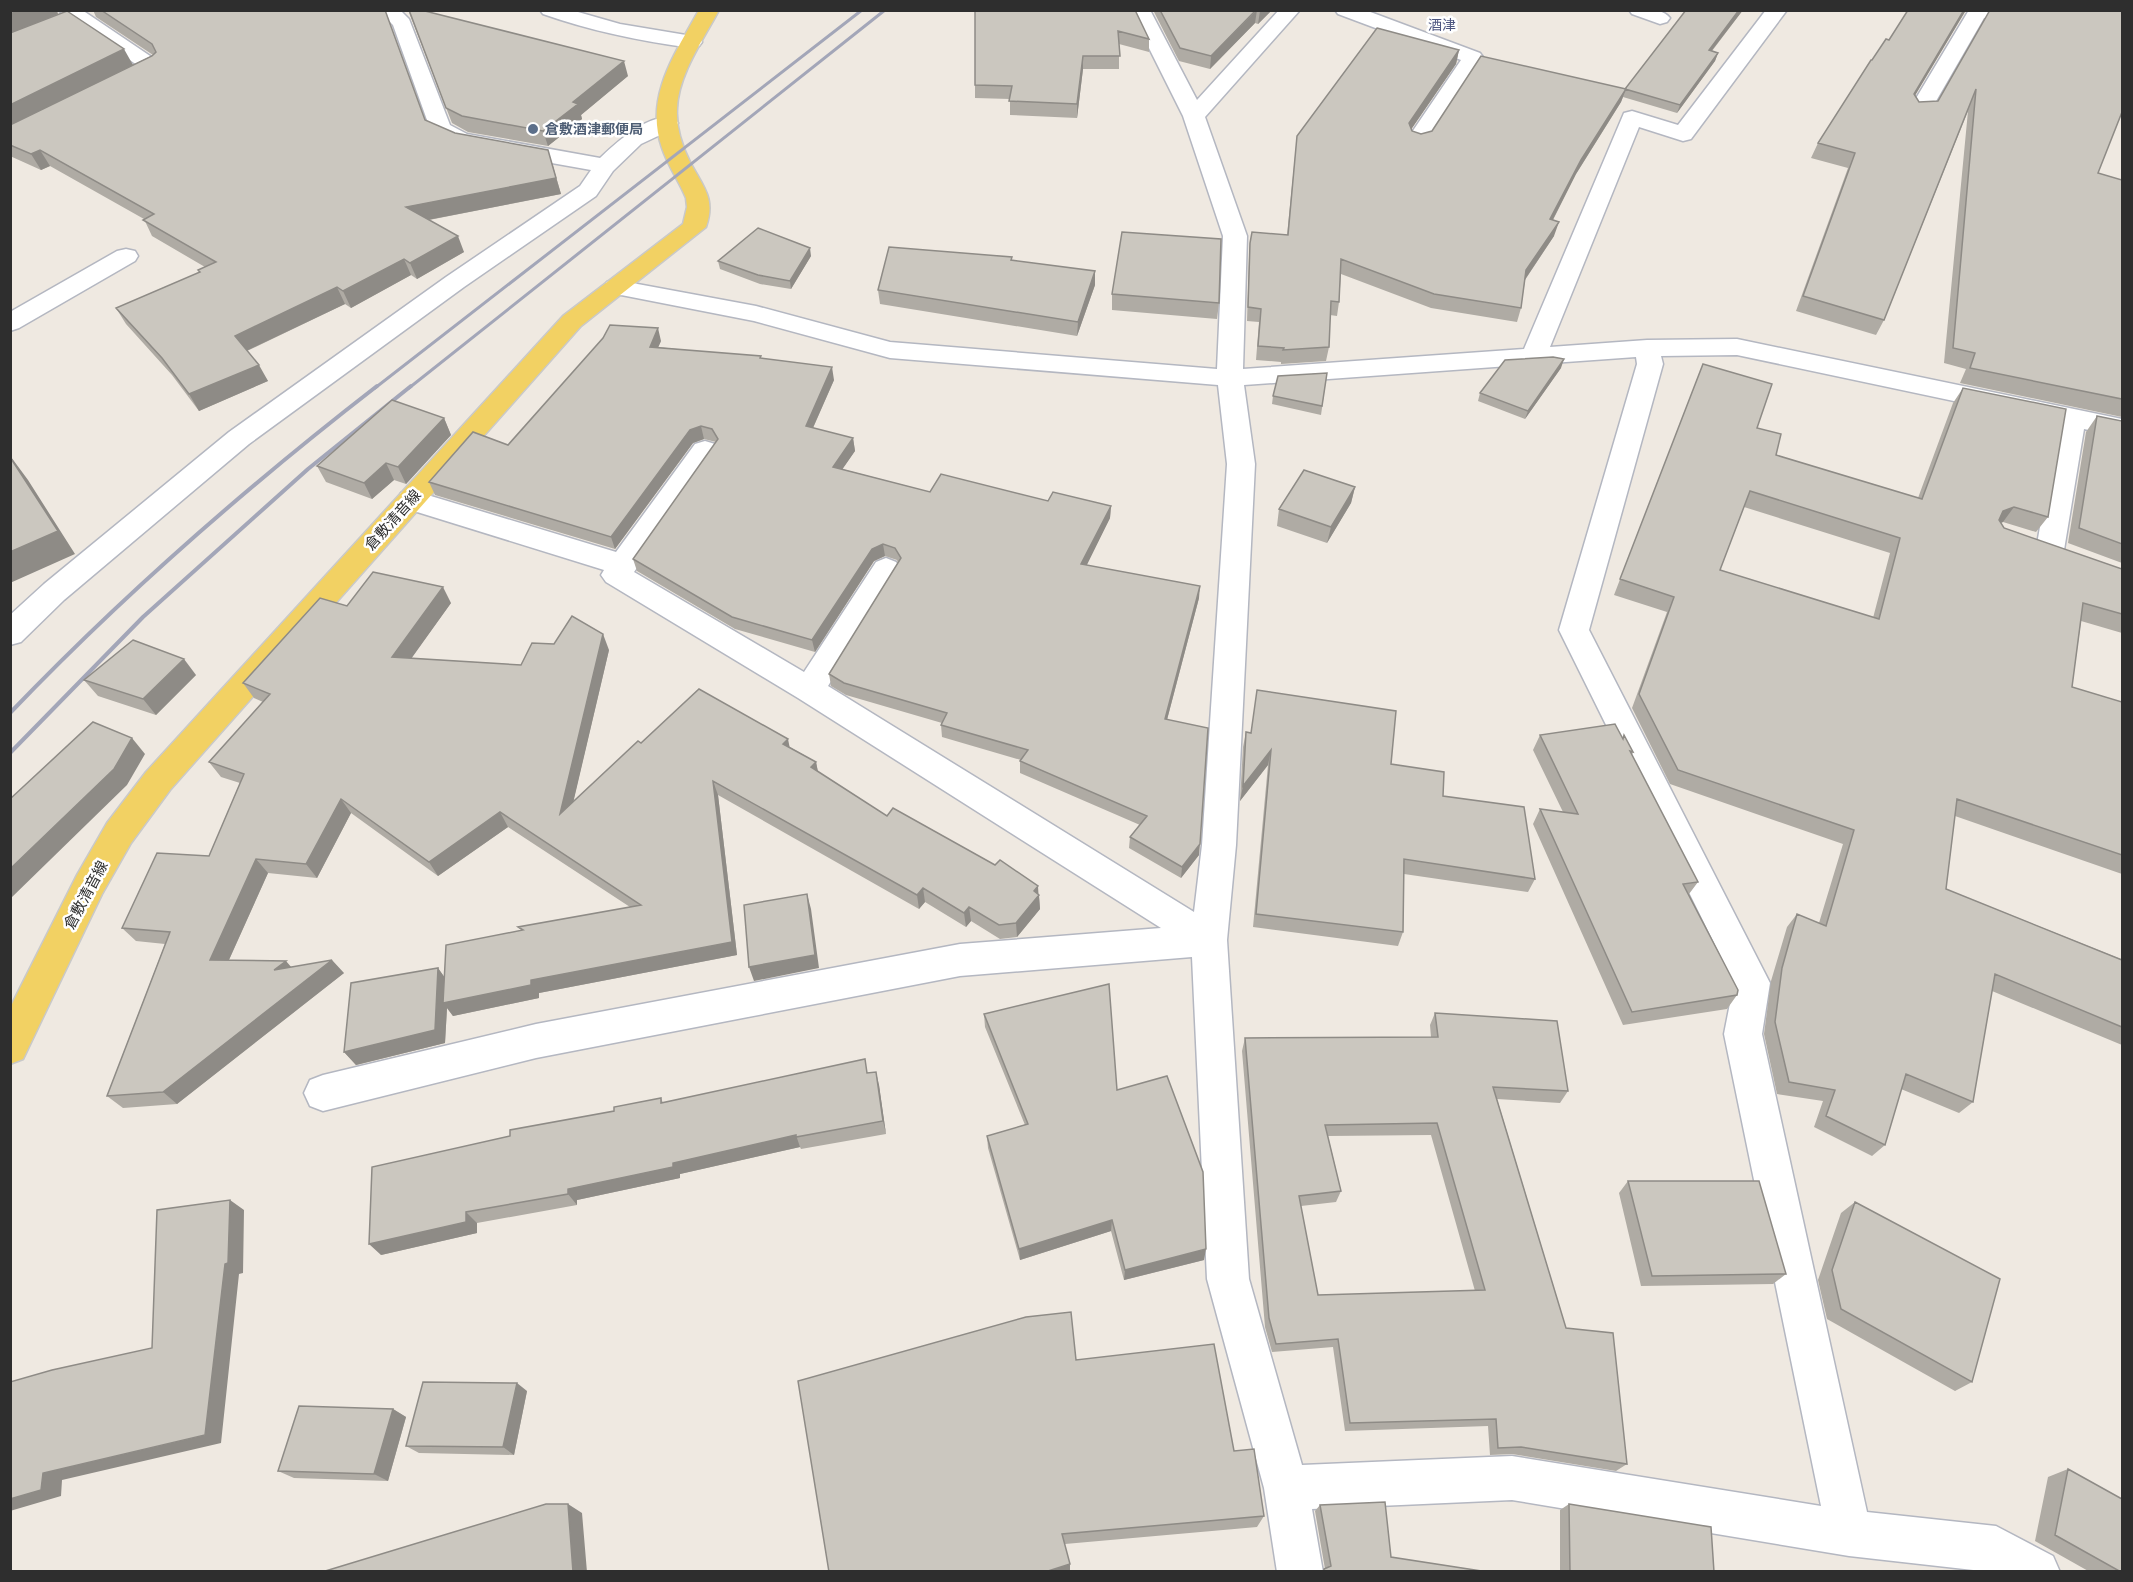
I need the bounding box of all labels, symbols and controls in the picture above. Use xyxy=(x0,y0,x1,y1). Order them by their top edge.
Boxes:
district label: 酒津 xyxy=(1428,17,1456,33)
place label: 倉敷酒津郵便局 xyxy=(545,121,643,137)
marker: 倉敷酒津郵便局 xyxy=(526,122,540,136)
street label: 倉敷清音線 xyxy=(361,486,425,554)
street label: 倉敷清音線 xyxy=(60,858,112,932)

